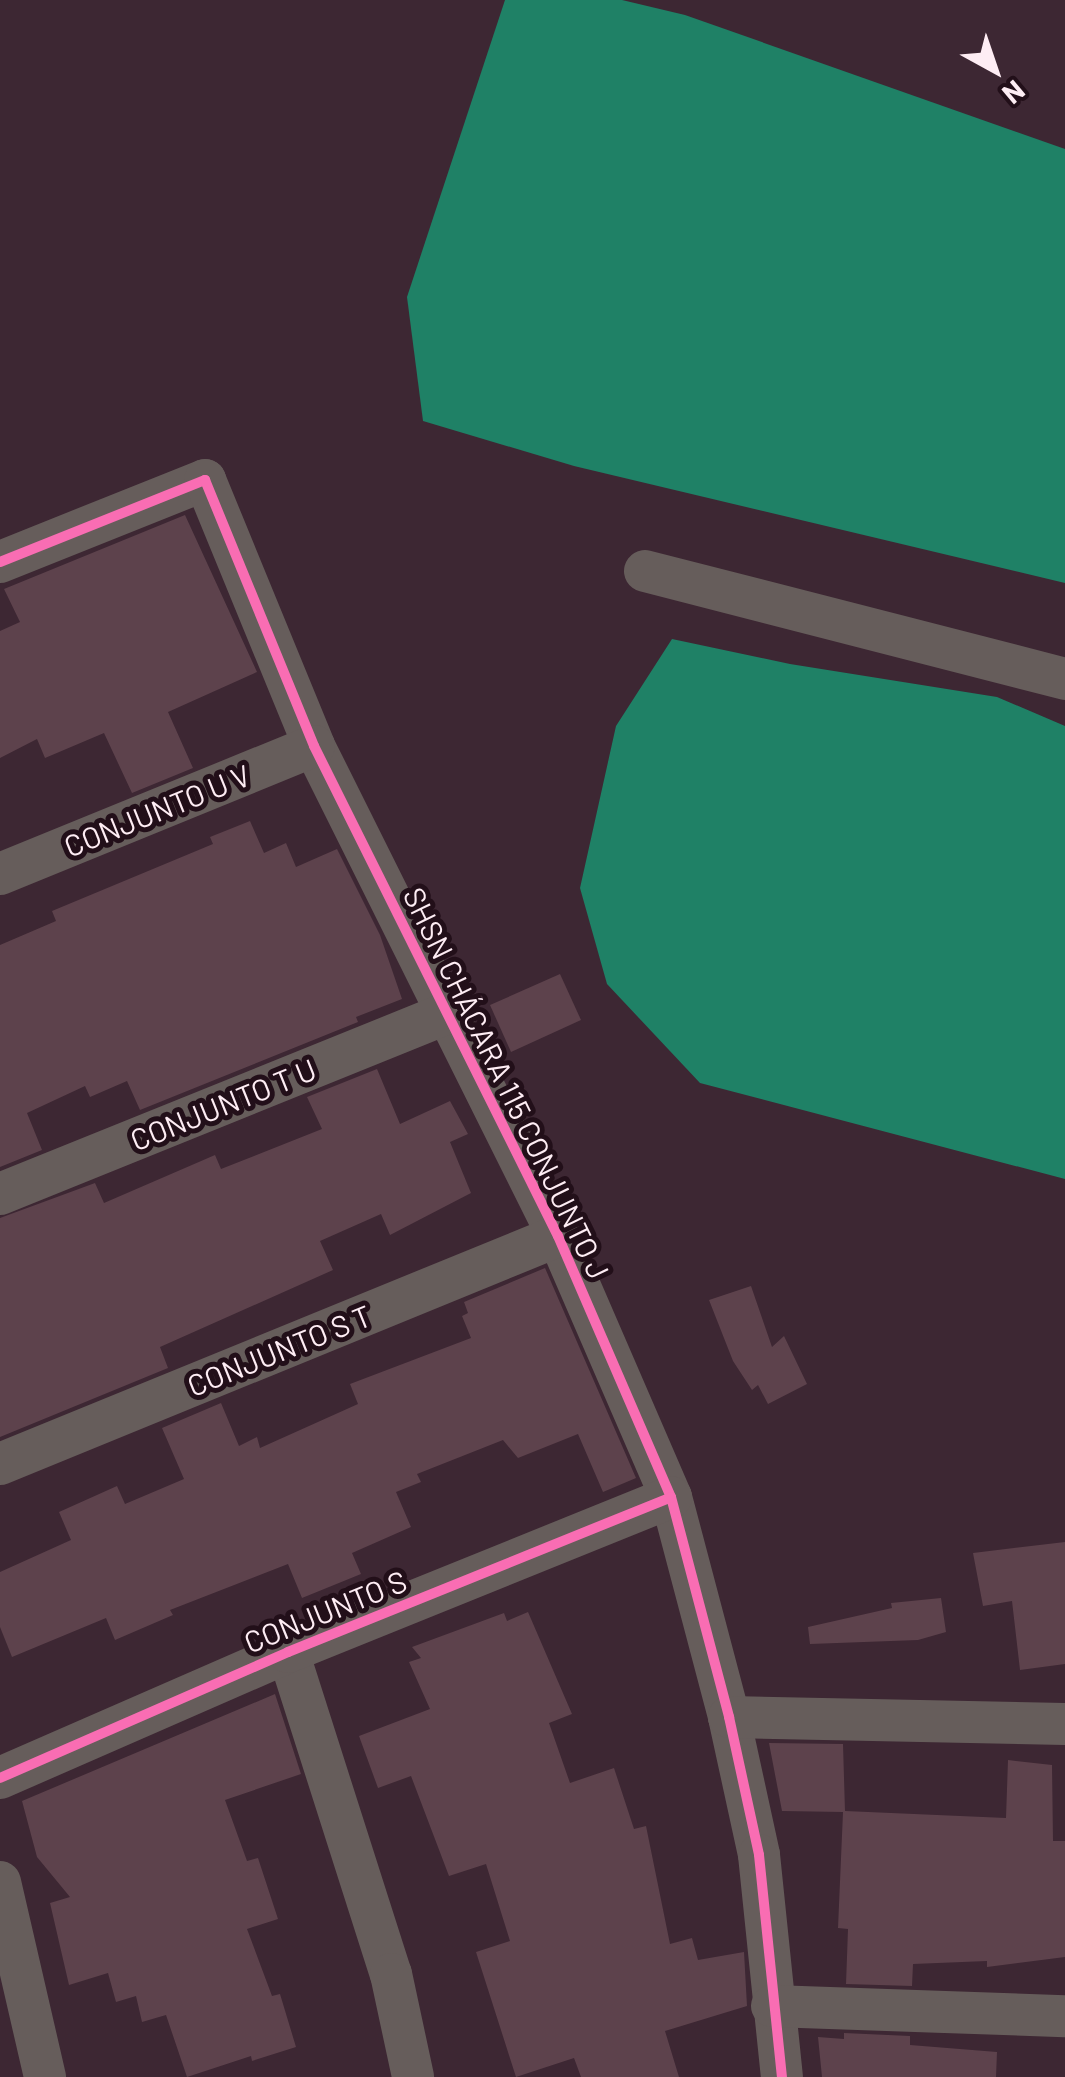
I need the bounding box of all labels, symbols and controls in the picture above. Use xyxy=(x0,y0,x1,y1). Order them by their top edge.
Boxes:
north arrow xyxy=(945,20,1045,120)
text: N xyxy=(996,74,1032,112)
street label: CONJUNTO U V xyxy=(59,756,255,864)
street label: SHSN CHÁCARA 115 CONJUNTO J xyxy=(396,881,618,1285)
street label: CONJUNTO T U xyxy=(125,1050,321,1158)
street label: CONJUNTO S T xyxy=(182,1297,376,1403)
street label: CONJUNTO S xyxy=(239,1562,411,1660)

